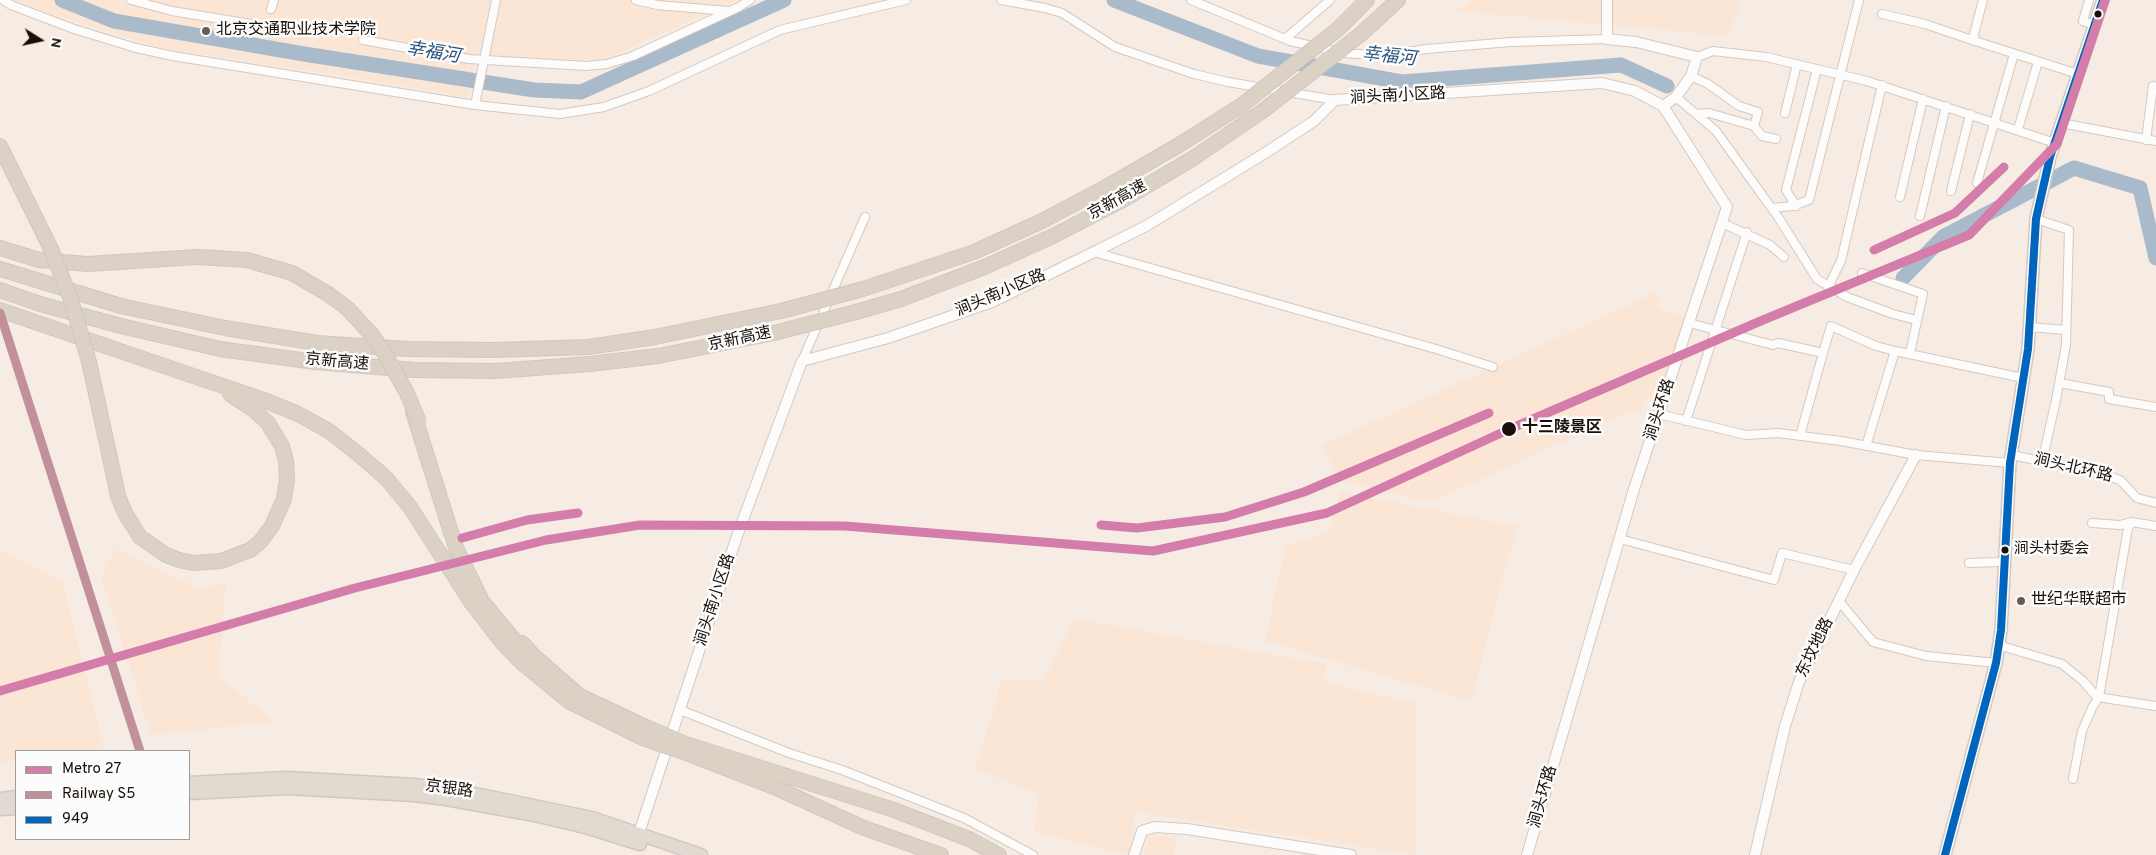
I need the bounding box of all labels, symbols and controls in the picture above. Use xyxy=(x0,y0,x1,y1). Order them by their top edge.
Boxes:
unlabelled marker xyxy=(2093,9,2103,19)
north arrow xyxy=(15,15,65,65)
place label: 北京交通职业技术学院 xyxy=(216,21,376,41)
marker: 北京交通职业技术学院 xyxy=(200,25,212,37)
text: N xyxy=(46,36,65,49)
water label: 幸福河 xyxy=(405,39,461,69)
water label: 幸福河 xyxy=(1361,44,1417,72)
street label: 涧头南小区路 xyxy=(1350,85,1446,109)
street label: 京新高速 xyxy=(1085,177,1151,225)
street label: 涧头南小区路 xyxy=(953,266,1049,322)
street label: 京新高速 xyxy=(707,324,773,356)
street label: 京新高速 xyxy=(304,351,370,375)
street label: 涧头环路 xyxy=(1642,377,1680,443)
place label: 十三陵景区 xyxy=(1522,419,1602,439)
marker: 十三陵景区 xyxy=(1500,420,1518,438)
street label: 涧头北环路 xyxy=(2032,451,2114,487)
place label: 涧头村委会 xyxy=(2014,541,2089,559)
marker: 涧头村委会 xyxy=(2000,545,2010,555)
street label: 涧头南小区路 xyxy=(692,551,740,649)
place label: 世纪华联超市 xyxy=(2031,591,2127,611)
marker: 世纪华联超市 xyxy=(2015,595,2027,607)
street label: 东坟地路 xyxy=(1793,615,1839,681)
legend xyxy=(15,750,190,840)
text: Metro 27 xyxy=(62,760,121,779)
street label: 涧头环路 xyxy=(1526,764,1562,830)
street label: 京银路 xyxy=(424,777,474,803)
text: Railway S5 xyxy=(62,785,136,804)
text: 949 xyxy=(62,810,89,829)

